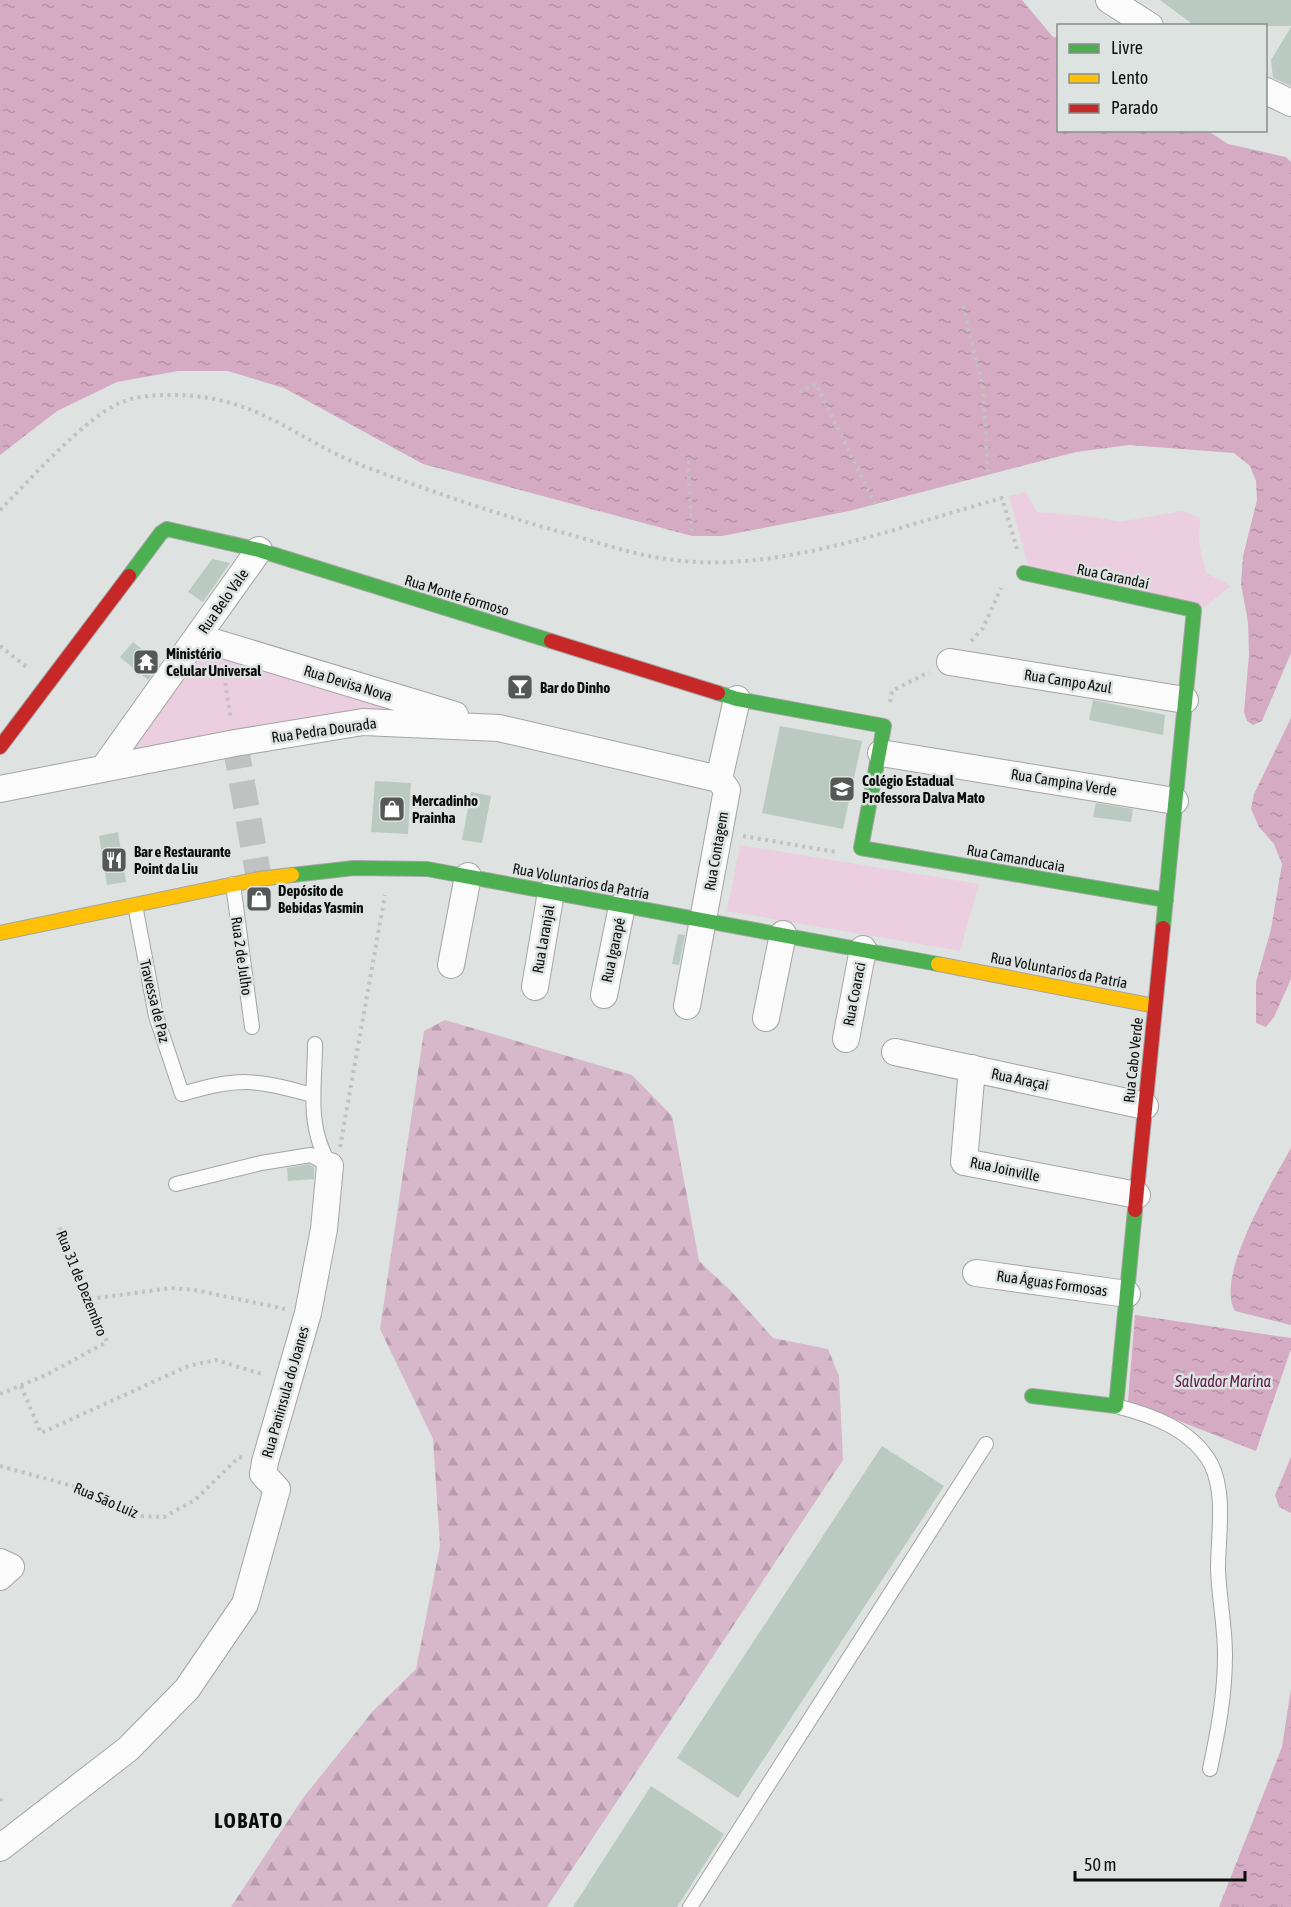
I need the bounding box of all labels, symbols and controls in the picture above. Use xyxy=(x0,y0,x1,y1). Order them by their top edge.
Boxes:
legend xyxy=(1057,24,1267,132)
text: Livre xyxy=(1111,37,1143,58)
text: Lento xyxy=(1111,67,1148,88)
text: Parado xyxy=(1111,97,1158,118)
street label: Rua Carandaí xyxy=(1075,560,1151,592)
street label: Rua Belo Vale xyxy=(194,565,252,637)
street label: Rua Monte Formoso xyxy=(403,571,511,619)
place label: Ministério Celular Universal xyxy=(166,645,262,679)
temple icon: Ministério Celular Universal xyxy=(131,647,161,677)
street label: Rua Devisa Nova xyxy=(302,661,394,705)
street label: Rua Campo Azul xyxy=(1023,666,1113,696)
bar icon: Bar do Dinho xyxy=(505,672,535,702)
place label: Bar do Dinho xyxy=(540,679,610,696)
street label: Rua Pedra Dourada xyxy=(270,714,378,746)
street label: Rua Campina Verde xyxy=(1010,765,1118,799)
place label: Colégio Estadual Professora Dalva Mato xyxy=(862,772,985,806)
school or university icon: Colégio Estadual Professora Dalva Mato xyxy=(827,774,857,804)
place label: Mercadinho Prainha xyxy=(412,792,478,826)
shop icon: Mercadinho Prainha xyxy=(377,794,407,824)
street label: Rua Contagem xyxy=(701,810,731,892)
street label: Rua Camanducaia xyxy=(965,841,1067,875)
place label: Bar e Restaurante Point da Liu xyxy=(134,843,231,877)
restaurant icon: Bar e Restaurante Point da Liu xyxy=(99,845,129,875)
street label: Rua Voluntarios da Patría xyxy=(511,859,651,903)
place label: Depósito de Bebidas Yasmin xyxy=(278,882,364,916)
shop icon: Depósito de Bebidas Yasmin xyxy=(244,884,274,914)
street label: Rua Laranjal xyxy=(529,903,557,975)
street label: Rua 2 de Julho xyxy=(228,916,256,996)
street label: Rua Igarapé xyxy=(598,916,628,984)
street label: Rua Voluntarios da Patría xyxy=(989,948,1129,992)
street label: Travessa de Paz xyxy=(137,958,174,1045)
street label: Rua Coaraci xyxy=(839,961,869,1027)
street label: Rua Cabo Verde xyxy=(1120,1016,1146,1104)
street label: Rua Araçai xyxy=(990,1065,1050,1093)
street label: Rua Joinville xyxy=(969,1153,1041,1185)
street label: Rua 31 de Dezembro xyxy=(53,1228,111,1338)
street label: Rua Águas Formosas xyxy=(995,1267,1109,1299)
street label: Rua Paninsula do Joanes xyxy=(258,1324,312,1460)
water label: Salvador Marina xyxy=(1174,1372,1272,1390)
street label: Rua São Luiz xyxy=(71,1479,141,1521)
district label: LOBATO xyxy=(214,1808,284,1832)
scale bar xyxy=(1075,1844,1244,1882)
text: 50 m xyxy=(1084,1854,1116,1875)

